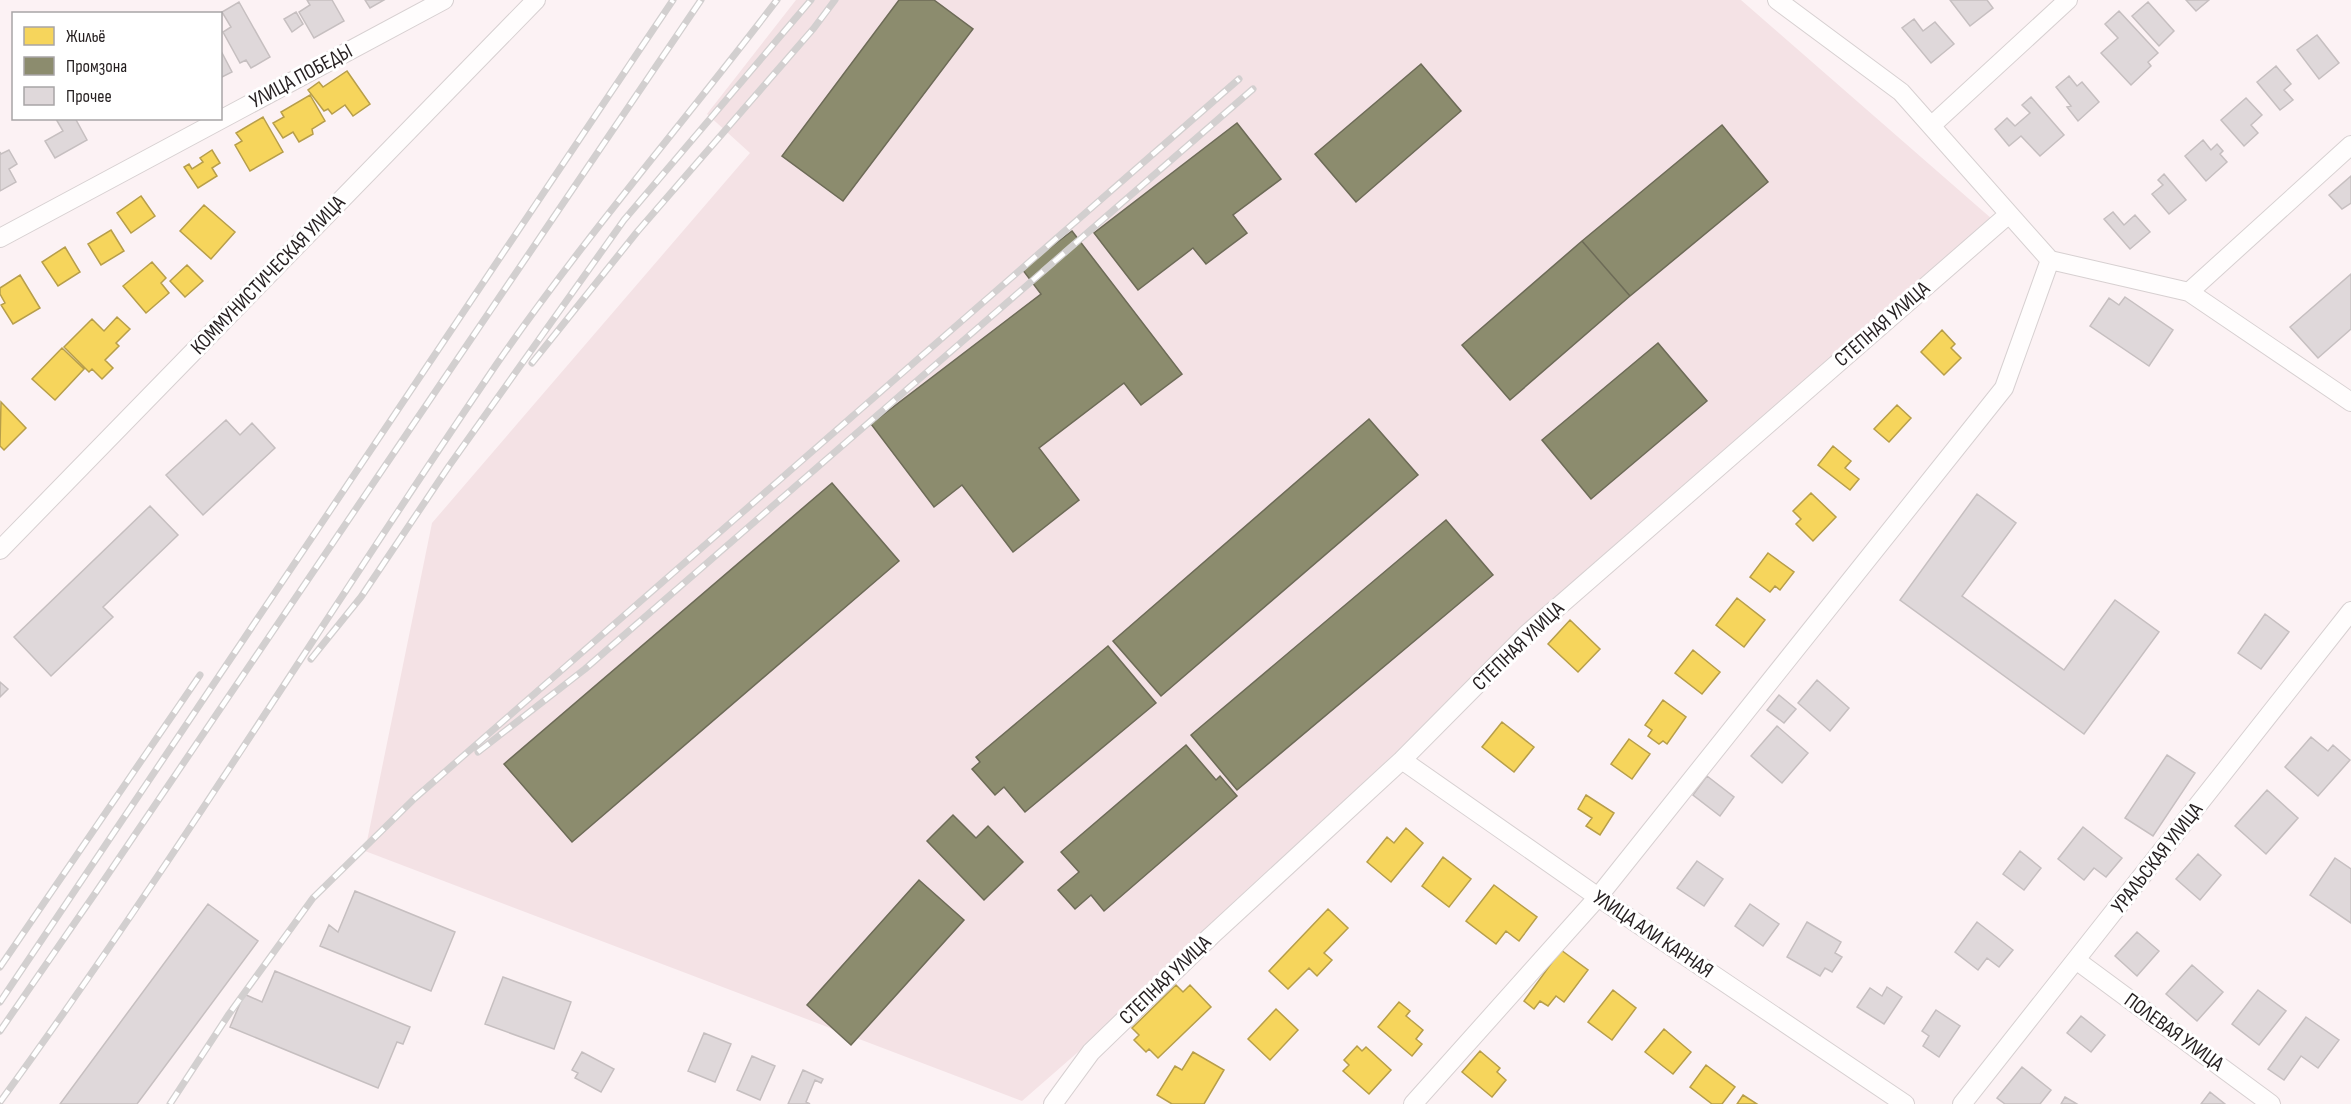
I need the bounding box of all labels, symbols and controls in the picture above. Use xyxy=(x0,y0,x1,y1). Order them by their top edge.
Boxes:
legend xyxy=(12,12,222,120)
text: Жильё xyxy=(66,26,106,47)
street label: УЛИЦА ПОБЕДЫ xyxy=(245,38,357,114)
text: Промзона xyxy=(66,56,127,77)
text: Прочее xyxy=(66,86,112,107)
street label: КОММУНИСТИЧЕСКАЯ УЛИЦА xyxy=(186,190,351,360)
street label: СТЕПНАЯ УЛИЦА xyxy=(1829,275,1935,372)
street label: СТЕПНАЯ УЛИЦА xyxy=(1467,595,1570,696)
street label: УРАЛЬСКАЯ УЛИЦА xyxy=(2106,797,2209,918)
street label: УЛИЦА АЛИ КАРНАЯ xyxy=(1588,885,1718,983)
street label: СТЕПНАЯ УЛИЦА xyxy=(1114,929,1217,1030)
street label: ПОЛЕВАЯ УЛИЦА xyxy=(2119,988,2229,1077)

